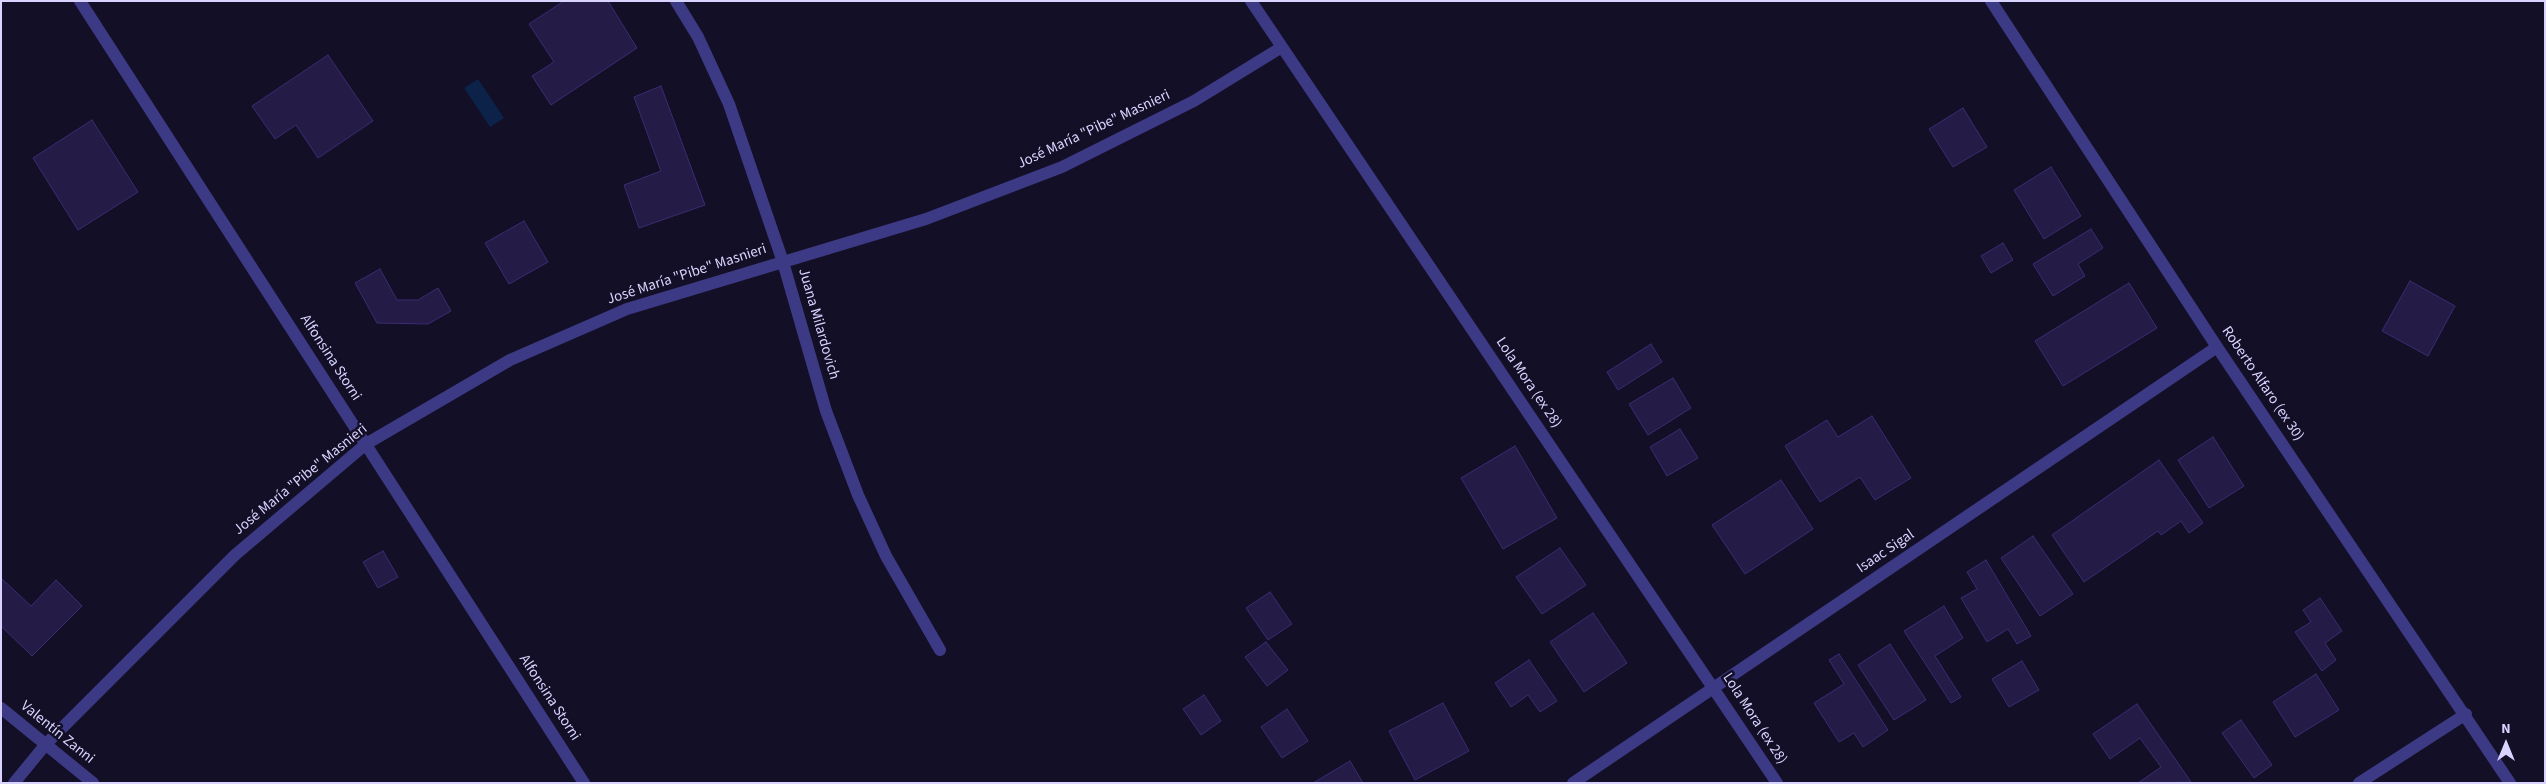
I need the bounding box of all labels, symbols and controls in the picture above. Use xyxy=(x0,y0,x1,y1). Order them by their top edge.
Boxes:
street label: José María "Pibe" Masnieri xyxy=(1015,87,1173,173)
street label: José María "Pibe" Masnieri xyxy=(605,241,769,309)
street label: Juana Milardovich xyxy=(794,266,842,382)
street label: Alfonsina Storni xyxy=(295,312,365,404)
street label: Roberto Alfaro (ex 30) xyxy=(2217,323,2307,445)
street label: Lola Mora (ex 28) xyxy=(1491,334,1565,432)
street label: José María "Pibe" Masnieri xyxy=(231,421,371,539)
street label: Isaac Sigal xyxy=(1854,526,1918,578)
street label: Alfonsina Storni xyxy=(514,652,584,744)
street label: Lola Mora (ex 28) xyxy=(1718,670,1790,768)
street label: Valentín Zanni xyxy=(16,698,98,768)
north arrow xyxy=(2481,719,2531,769)
text: N xyxy=(2501,719,2511,739)

